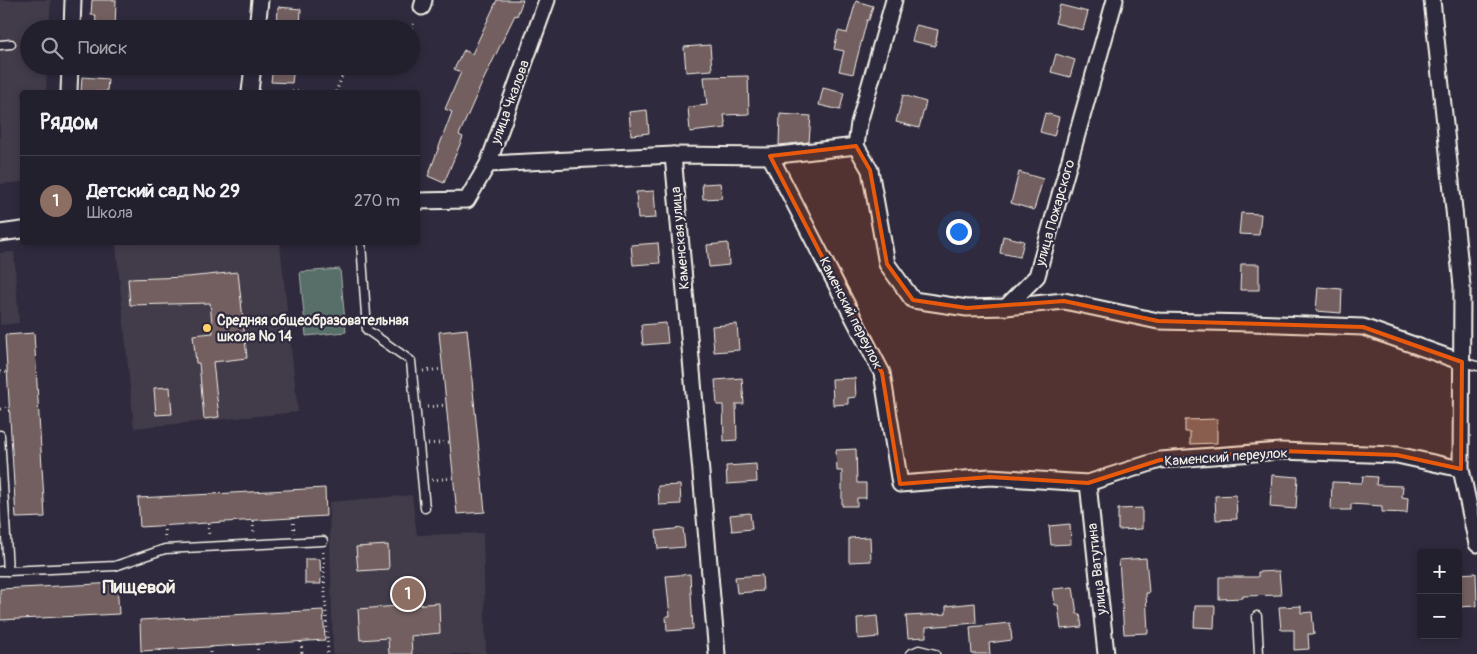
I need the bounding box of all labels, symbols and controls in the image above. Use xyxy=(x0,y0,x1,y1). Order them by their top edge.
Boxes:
search box xyxy=(20,20,420,75)
icon: search xyxy=(38,34,66,62)
text: Поиск xyxy=(78,36,128,60)
street label: улица Чкалова xyxy=(487,58,533,147)
text: Рядом xyxy=(40,109,98,136)
street label: улица Пожарского xyxy=(1031,157,1078,269)
text: Детский сад № 29 xyxy=(87,179,240,203)
street label: Каменская улица xyxy=(667,186,693,290)
text: 1 xyxy=(53,191,59,211)
text: 270 m xyxy=(354,191,400,211)
text: Школа xyxy=(87,203,133,223)
your location xyxy=(946,219,972,245)
street label: Каменский переулок xyxy=(815,254,887,372)
place label: Средняя общеобразовательная школа № 14 xyxy=(217,312,409,345)
marker: Средняя общеобразовательная школа № 14 xyxy=(201,322,213,334)
street label: Каменский переулок xyxy=(1164,444,1288,470)
street label: улица Ватутина xyxy=(1084,522,1110,617)
map controls xyxy=(1417,549,1462,639)
button: + xyxy=(1417,549,1462,594)
district label: Пищевой xyxy=(102,575,176,599)
pin: 1 xyxy=(392,575,424,613)
button: − xyxy=(1417,594,1462,639)

